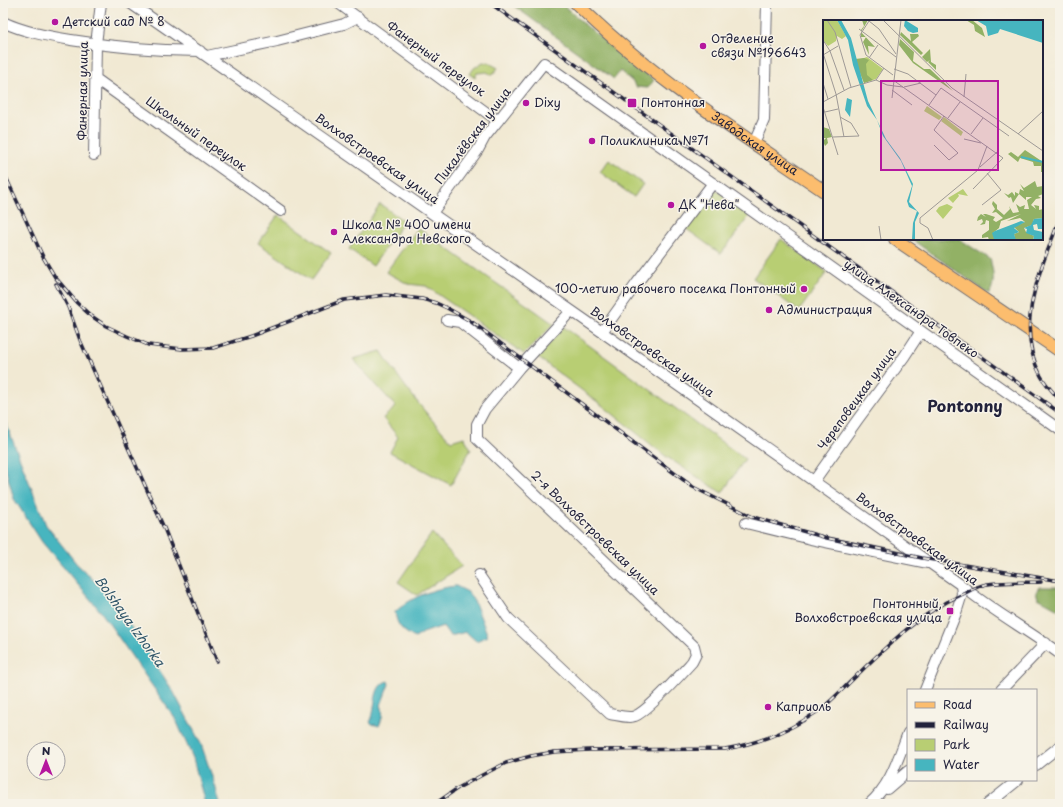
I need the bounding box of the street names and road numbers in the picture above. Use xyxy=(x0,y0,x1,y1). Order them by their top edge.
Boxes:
street label: Фанерный переулок xyxy=(384,16,490,101)
street label: Фанерная улица xyxy=(72,41,92,141)
street label: Пикалёвская улица xyxy=(430,83,515,187)
street label: Школьный переулок xyxy=(142,91,251,175)
street label: Заводская улица xyxy=(708,107,803,179)
street label: Волховстроевская улица xyxy=(312,108,444,208)
street label: улица Александра Товпеко xyxy=(840,255,983,362)
street label: Волховстроевская улица xyxy=(587,301,719,401)
street label: Череповецкая улица xyxy=(813,343,900,454)
street label: 2-я Волховстроевская улица xyxy=(527,466,664,599)
street label: Волховстроевская улица xyxy=(853,487,983,589)

